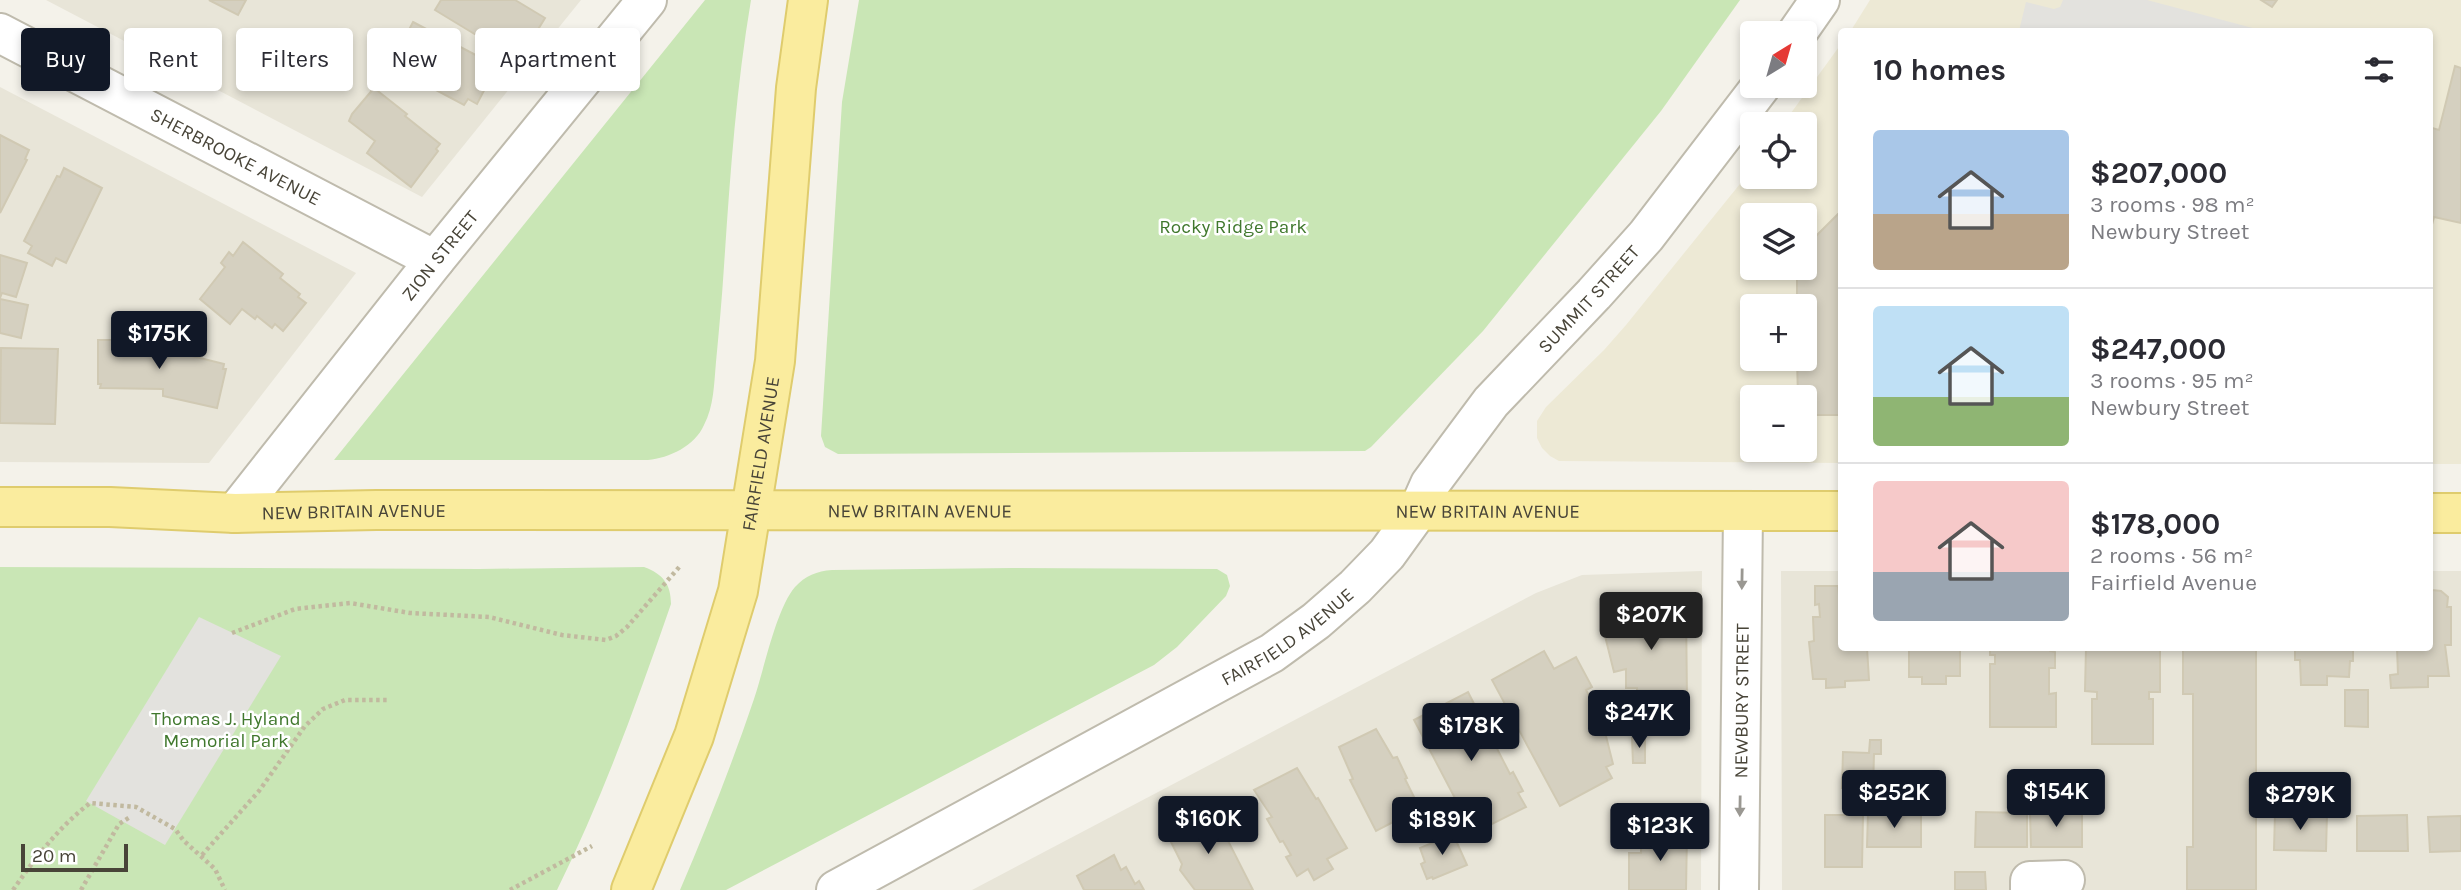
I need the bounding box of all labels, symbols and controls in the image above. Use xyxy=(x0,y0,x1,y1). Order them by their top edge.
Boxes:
north arrow xyxy=(1740,21,1816,98)
map controls xyxy=(1740,21,1817,462)
chip: Buy xyxy=(21,28,110,91)
chip: Rent xyxy=(124,28,222,91)
chip: Filters xyxy=(236,28,353,91)
chip: New xyxy=(367,28,461,91)
chip: Apartment xyxy=(475,28,640,91)
icon: filters xyxy=(2360,51,2398,89)
text: 10 homes xyxy=(1873,52,2006,88)
street label: SHERBROOKE AVENUE xyxy=(146,103,324,210)
button: locate xyxy=(1740,112,1817,189)
text: $207,000 xyxy=(2090,155,2227,191)
icon: home xyxy=(1929,158,2013,242)
text: 3 rooms · 98 m² xyxy=(2090,191,2255,218)
button: layers xyxy=(1740,203,1817,280)
street label: ZION STREET xyxy=(397,206,483,305)
park label: Rocky Ridge Park xyxy=(1159,216,1307,238)
text: Newbury Street xyxy=(2090,218,2249,245)
street label: SUMMIT STREET xyxy=(1534,241,1645,358)
button: + xyxy=(1740,294,1817,371)
pin: $175K xyxy=(110,312,208,371)
text: $175K xyxy=(127,320,191,347)
text: $247,000 xyxy=(2090,331,2226,367)
icon: home xyxy=(1929,334,2013,418)
text: 3 rooms · 95 m² xyxy=(2090,367,2254,394)
street label: FAIRFIELD AVENUE xyxy=(738,375,784,533)
button: − xyxy=(1740,385,1817,462)
text: Newbury Street xyxy=(2090,394,2249,421)
street label: NEW BRITAIN AVENUE xyxy=(261,500,446,524)
street label: NEW BRITAIN AVENUE xyxy=(828,500,1012,522)
street label: NEW BRITAIN AVENUE xyxy=(1396,501,1580,523)
text: $178,000 xyxy=(2090,506,2220,542)
icon: home xyxy=(1929,509,2013,593)
text: 2 rooms · 56 m² xyxy=(2090,542,2253,569)
one-way arrow xyxy=(1736,568,1748,590)
text: Fairfield Avenue xyxy=(2090,569,2257,596)
street label: FAIRFIELD AVENUE xyxy=(1218,583,1358,691)
pin: $207K xyxy=(1602,592,1700,652)
text: $207K xyxy=(1616,601,1686,628)
street label: NEWBURY STREET xyxy=(1730,623,1754,779)
pin: $247K xyxy=(1590,690,1688,750)
text: $247K xyxy=(1604,699,1674,726)
pin: $178K xyxy=(1422,704,1520,763)
park label: Thomas J. Hyland Memorial Park xyxy=(151,708,301,752)
text: $178K xyxy=(1438,712,1504,739)
pin: $252K xyxy=(1845,770,1943,830)
pin: $154K xyxy=(2007,770,2105,829)
pin: $279K xyxy=(2251,772,2349,832)
text: $154K xyxy=(2023,778,2089,805)
text: $252K xyxy=(1858,779,1930,806)
text: $279K xyxy=(2265,781,2335,808)
pin: $160K xyxy=(1159,796,1257,856)
one-way arrow xyxy=(1734,796,1745,818)
pin: $189K xyxy=(1393,798,1491,857)
pin: $123K xyxy=(1611,804,1709,863)
text: $160K xyxy=(1174,805,1242,832)
text: $189K xyxy=(1408,806,1476,833)
text: $123K xyxy=(1626,812,1694,839)
scale bar xyxy=(21,841,128,873)
text: 20 m xyxy=(32,845,77,867)

